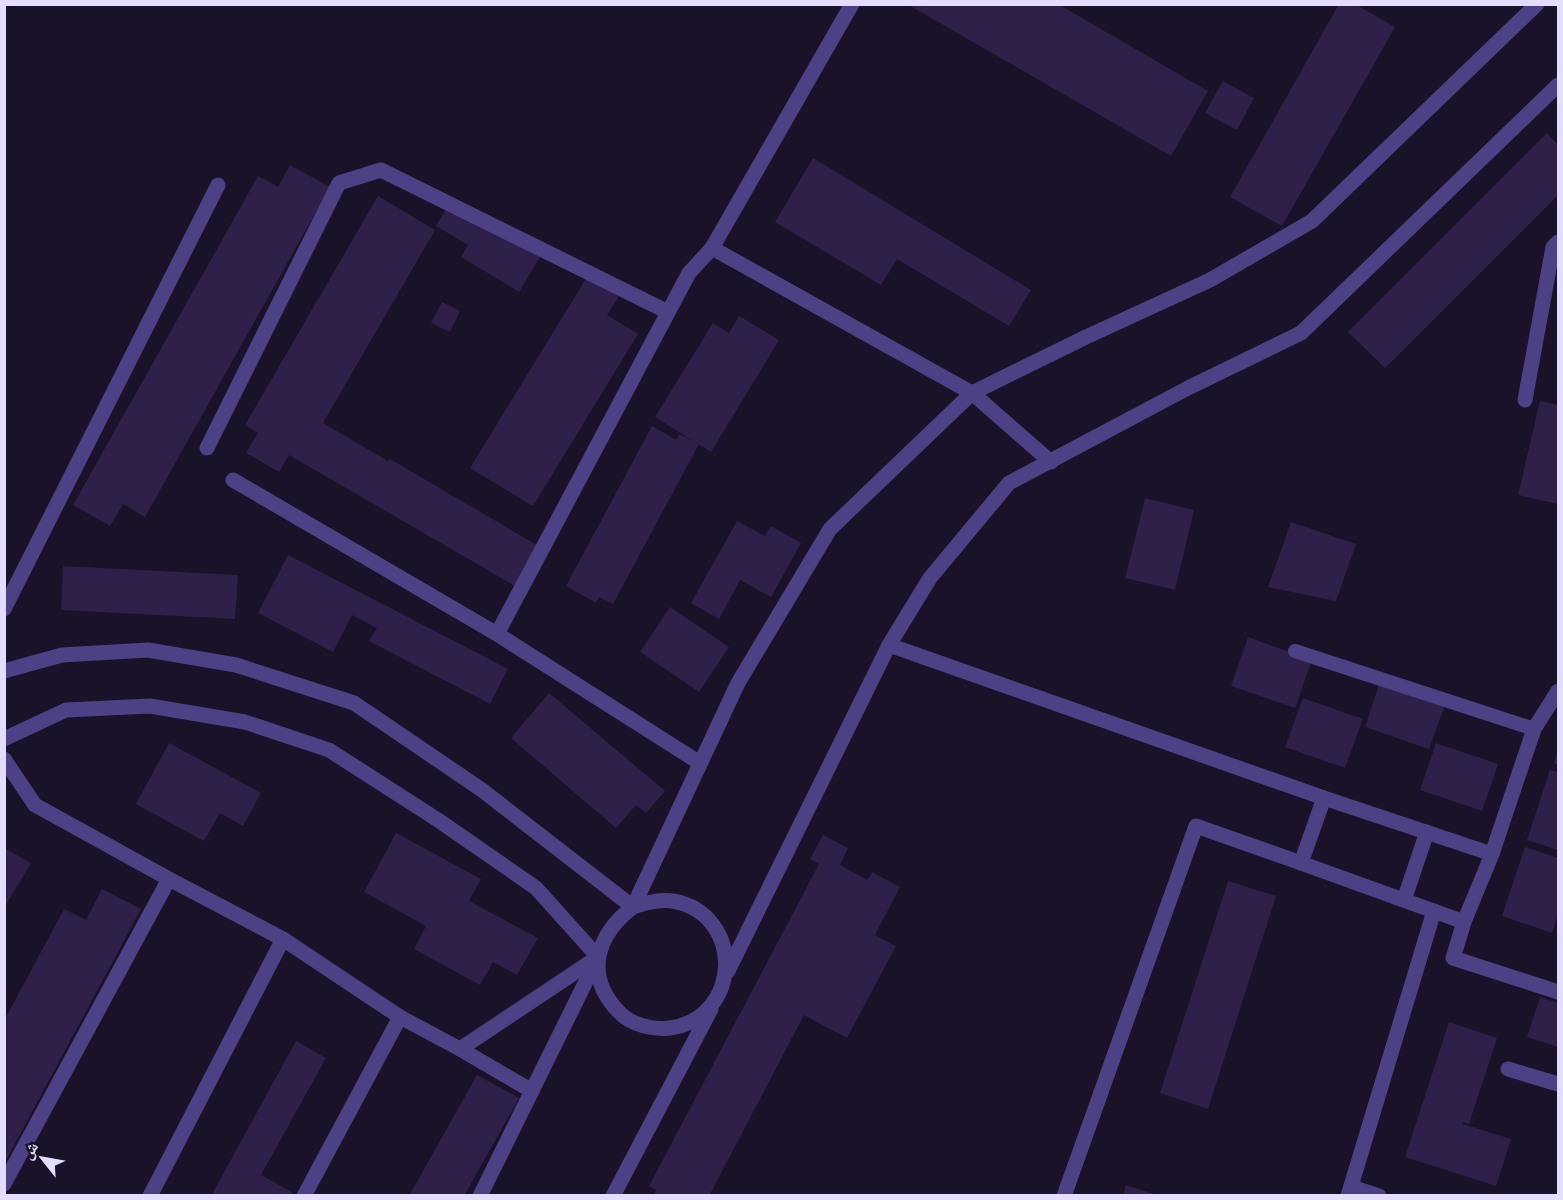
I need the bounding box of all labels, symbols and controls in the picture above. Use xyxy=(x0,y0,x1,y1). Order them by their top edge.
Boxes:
north arrow xyxy=(12,1128,72,1188)
text: ش xyxy=(18,1139,42,1163)

